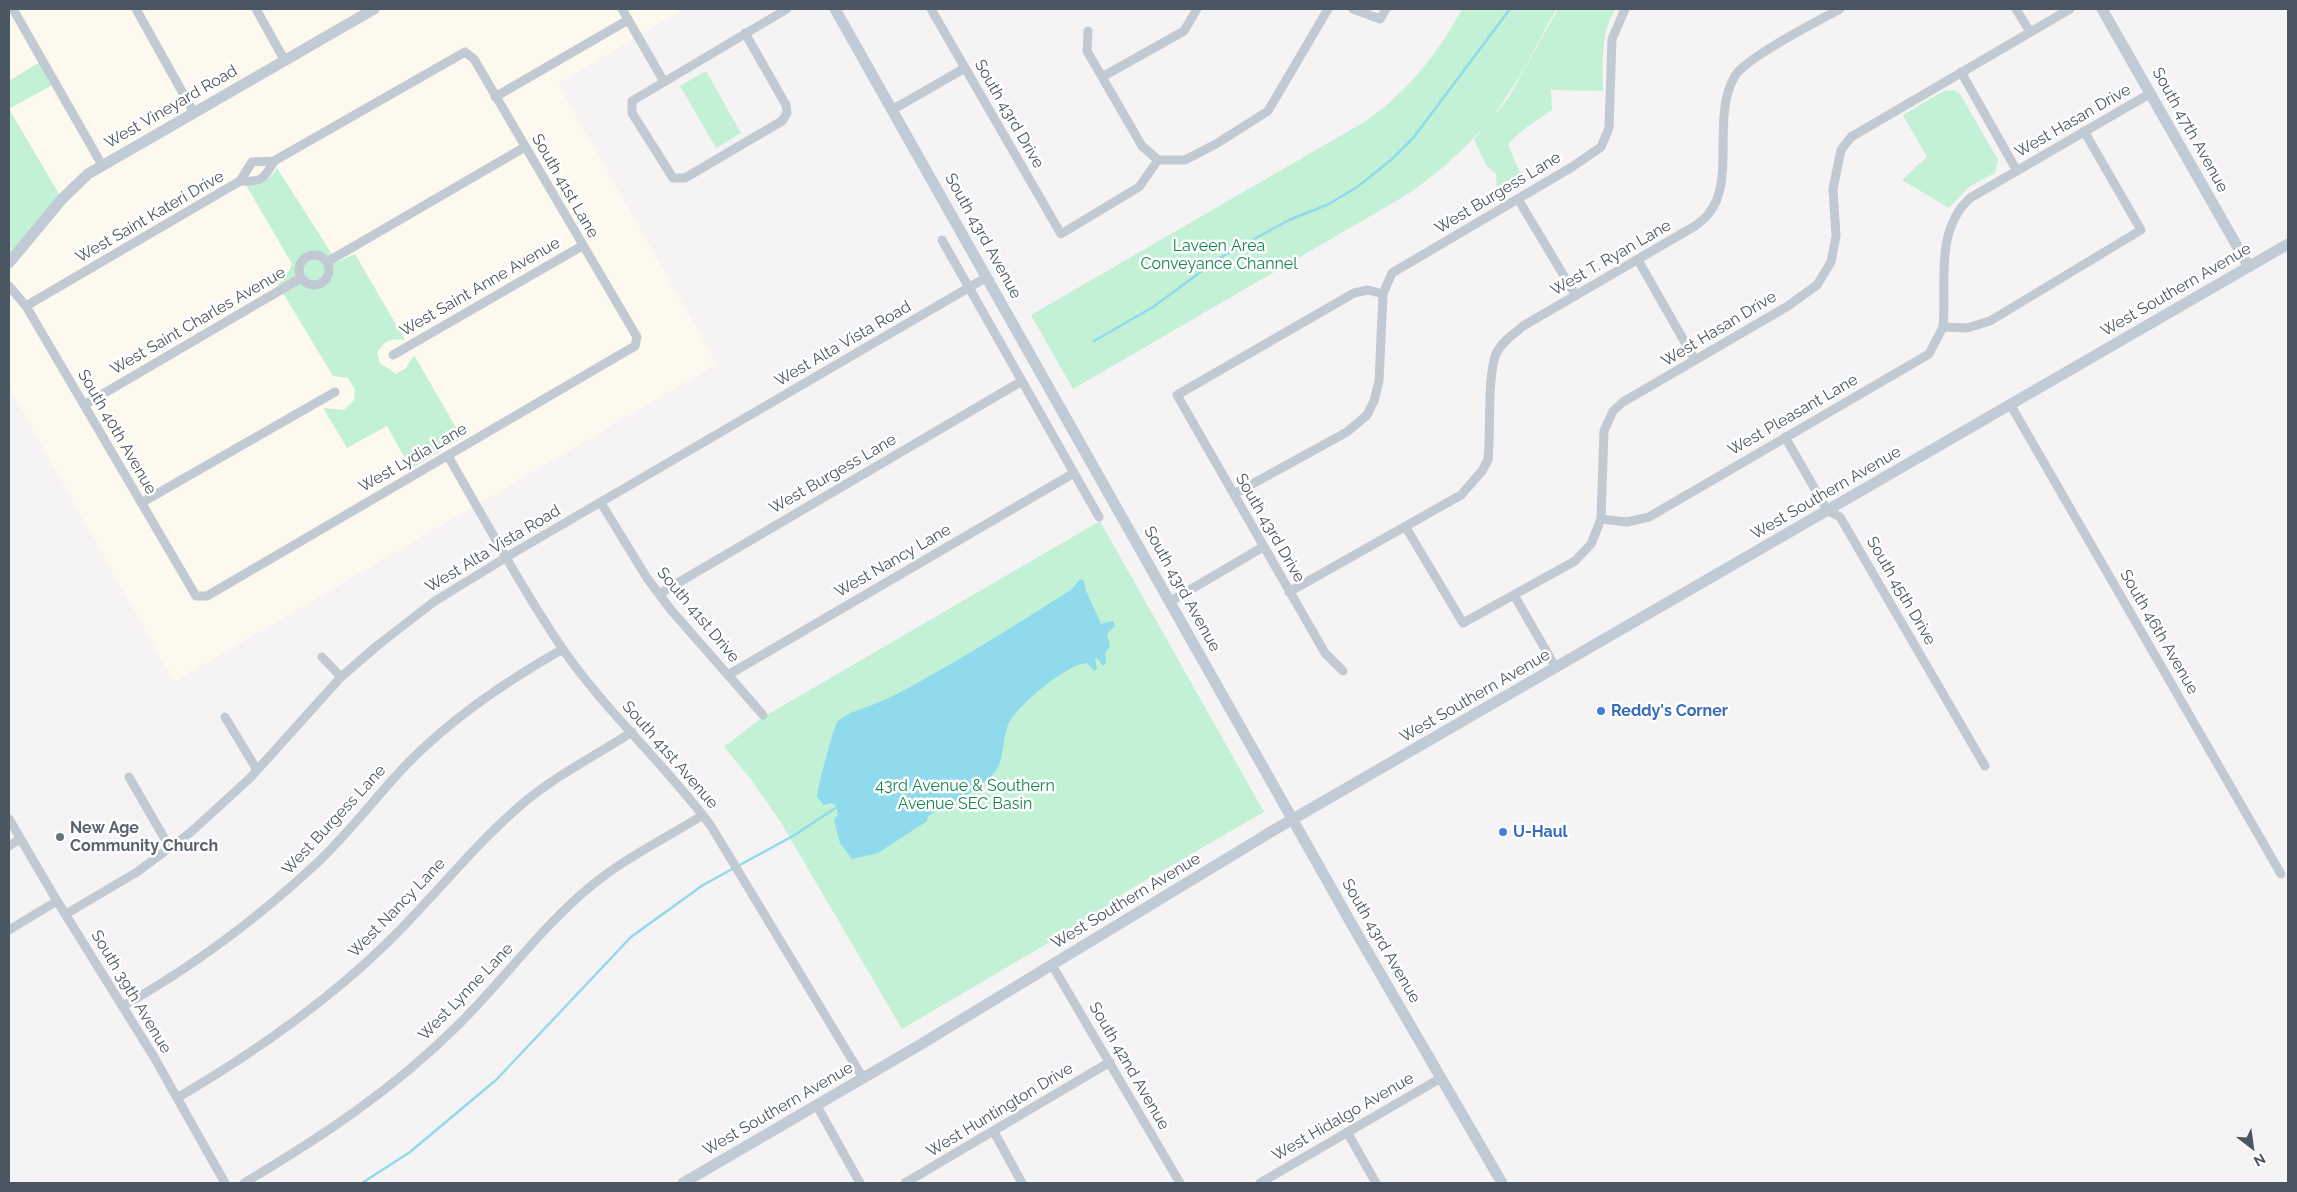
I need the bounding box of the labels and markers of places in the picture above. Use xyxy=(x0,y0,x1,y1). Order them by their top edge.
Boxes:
place label: Reddy's Corner xyxy=(1611,701,1728,721)
marker: Reddy's Corner xyxy=(1595,705,1607,717)
place label: New Age Community Church xyxy=(70,818,218,856)
place label: U-Haul xyxy=(1513,822,1568,842)
marker: U-Haul xyxy=(1497,826,1509,838)
marker: New Age Community Church xyxy=(54,831,66,843)

